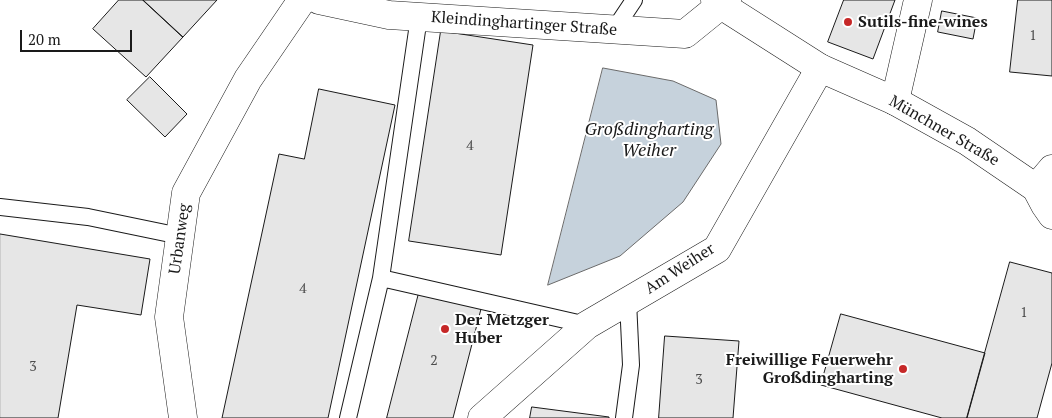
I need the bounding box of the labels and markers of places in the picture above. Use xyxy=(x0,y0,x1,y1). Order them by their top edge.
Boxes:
place label: Sutils-fine-wines xyxy=(858,12,988,32)
marker: Sutils-fine-wines xyxy=(842,16,854,28)
place label: Der Metzger Huber xyxy=(455,310,549,348)
marker: Der Metzger Huber xyxy=(439,323,451,335)
place label: Freiwillige Feuerwehr Großdingharting xyxy=(726,350,893,388)
marker: Freiwillige Feuerwehr Großdingharting xyxy=(897,363,909,375)

